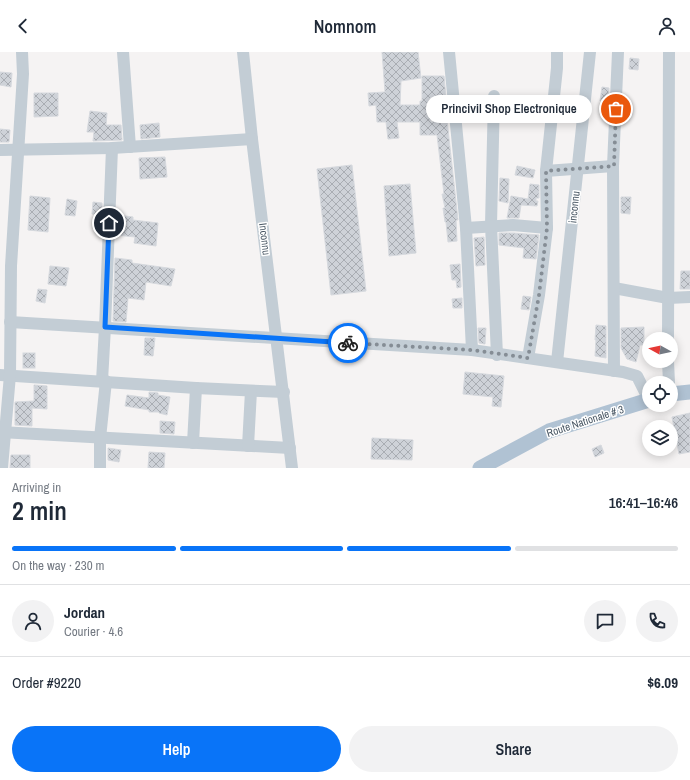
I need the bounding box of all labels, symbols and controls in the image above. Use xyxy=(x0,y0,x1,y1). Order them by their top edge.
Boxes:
text: Nomnom xyxy=(314,14,376,39)
icon: back xyxy=(12,15,34,37)
icon: person xyxy=(656,15,678,37)
pin xyxy=(599,92,633,126)
callout: Princivil Shop Electronique xyxy=(426,95,592,123)
icon: bag xyxy=(605,98,627,120)
text: Princivil Shop Electronique xyxy=(441,100,577,117)
street label: inconnu xyxy=(565,190,583,224)
pin xyxy=(92,206,126,240)
icon: home xyxy=(98,212,120,234)
street label: Inconnu xyxy=(256,222,274,256)
courier xyxy=(328,323,368,363)
icon: bike xyxy=(337,332,359,354)
north arrow xyxy=(642,332,678,368)
map controls xyxy=(642,332,678,456)
button: locate xyxy=(642,376,678,412)
street label: Route Nationale # 3 xyxy=(545,402,625,440)
button: layers xyxy=(642,420,678,456)
text: Arriving in xyxy=(12,479,61,496)
text: 16:41–16:46 xyxy=(609,492,678,513)
text: 2 min xyxy=(12,493,67,528)
text: On the way · 230 m xyxy=(12,557,104,574)
button: person xyxy=(12,600,54,642)
button: chat xyxy=(584,600,626,642)
button: phone xyxy=(636,600,678,642)
text: Jordan xyxy=(64,602,105,623)
text: Courier · 4.6 xyxy=(64,623,123,640)
text: Order #9220 xyxy=(12,672,81,693)
text: $6.09 xyxy=(647,672,678,693)
button: Help xyxy=(12,726,341,772)
button: Share xyxy=(349,726,678,772)

